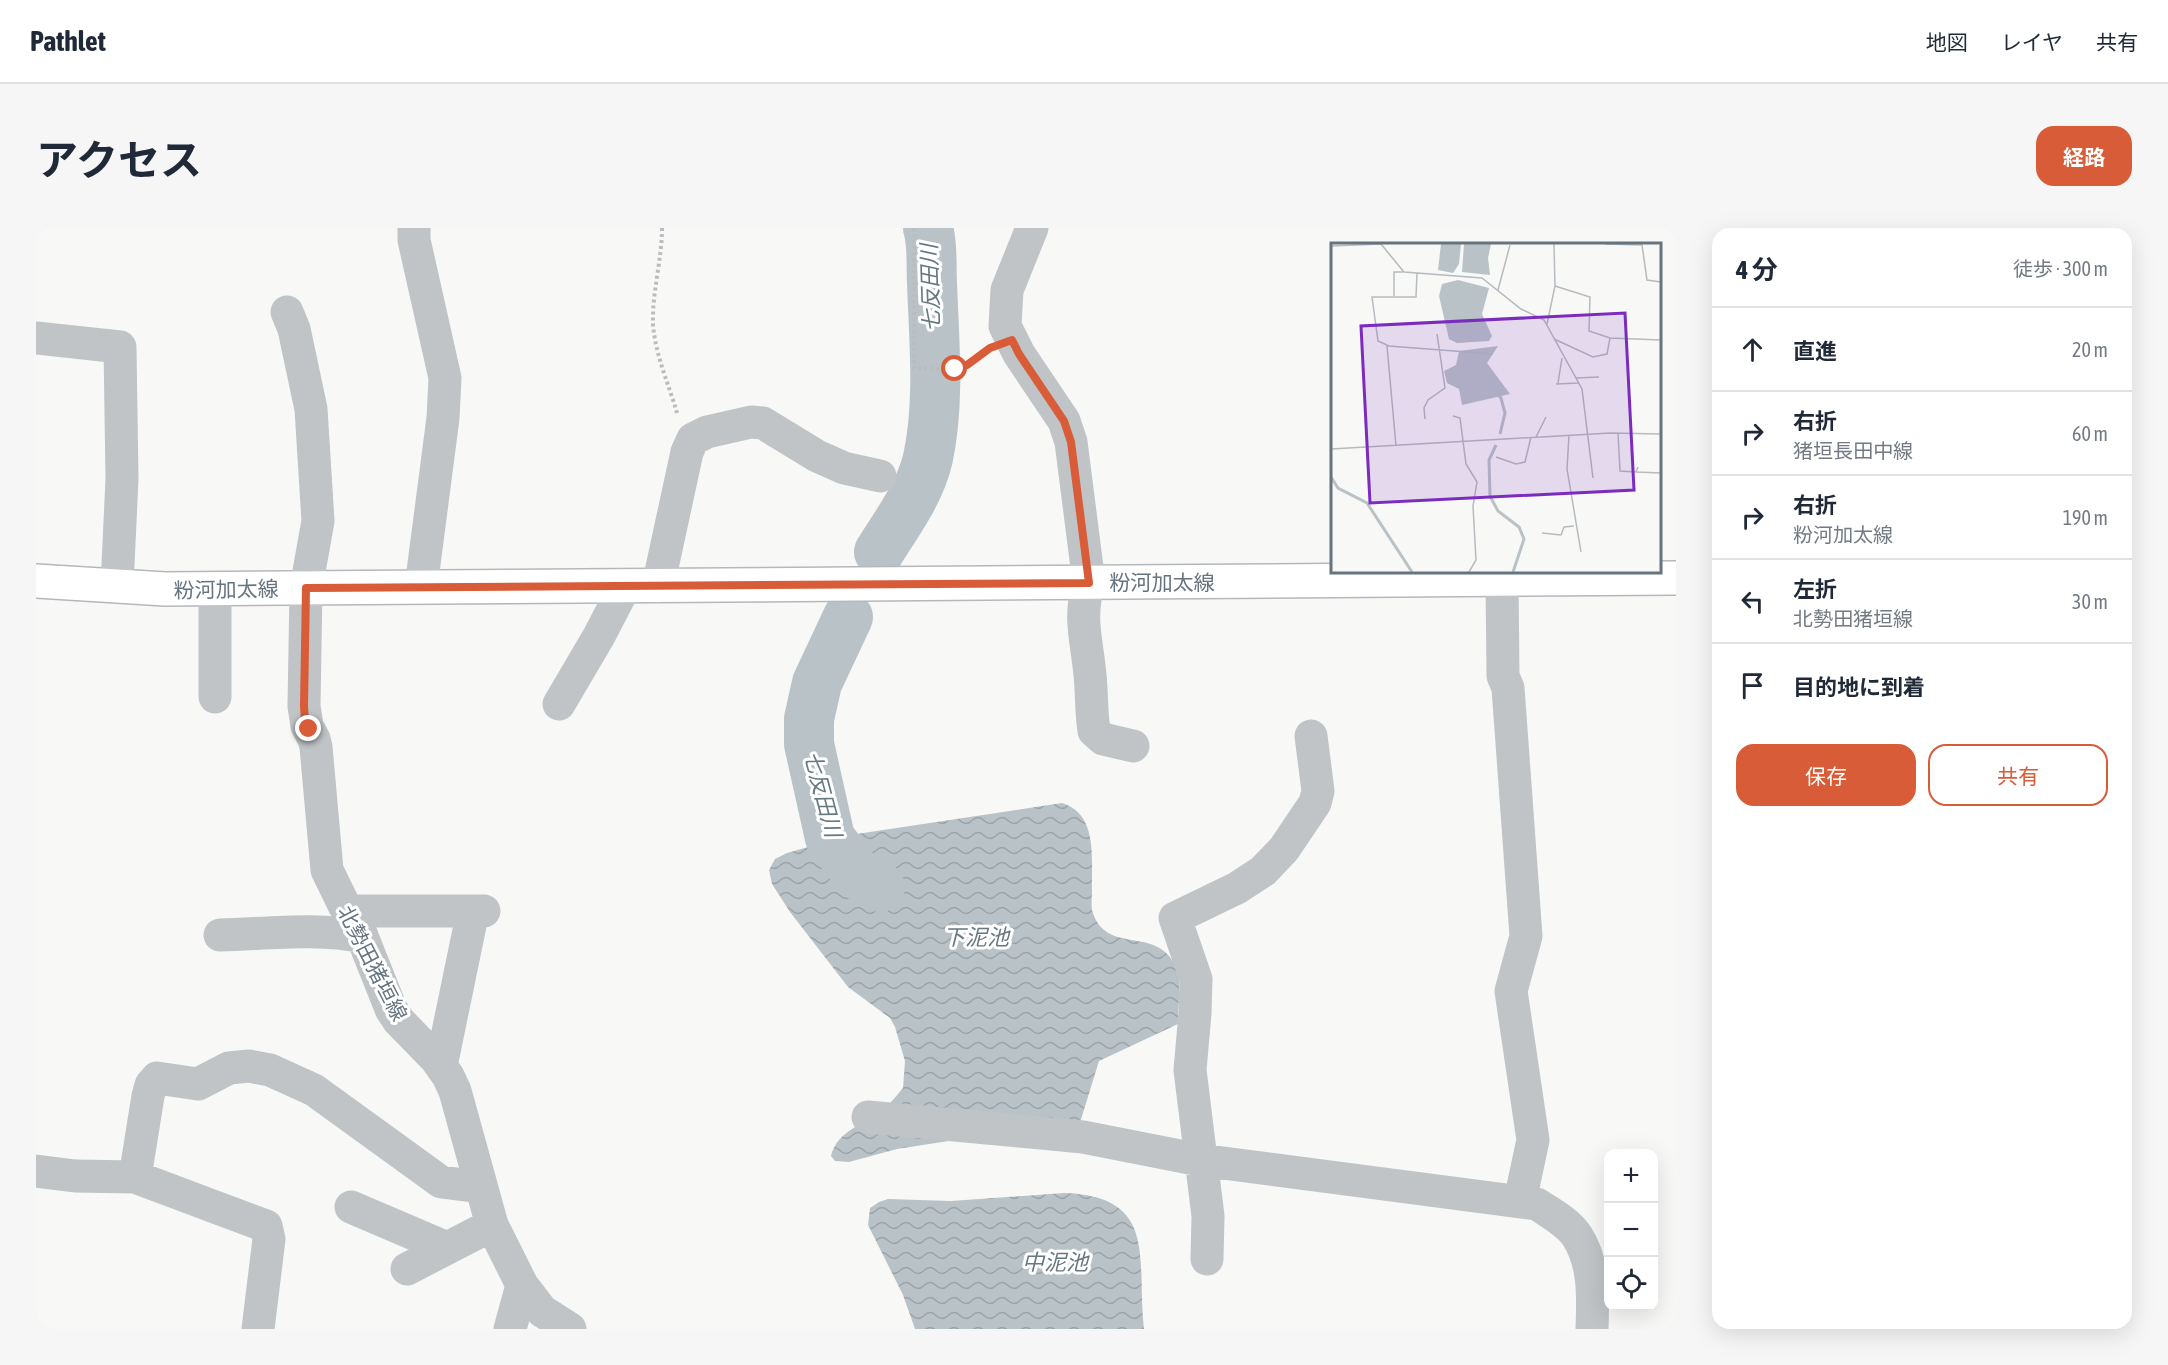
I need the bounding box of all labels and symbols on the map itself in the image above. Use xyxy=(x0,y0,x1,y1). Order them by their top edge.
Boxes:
water label: 七反田川 xyxy=(915,242,945,332)
inset map xyxy=(1331,243,1661,573)
route start xyxy=(941,355,967,381)
street label: 粉河加太線 xyxy=(1110,570,1215,594)
street label: 粉河加太線 xyxy=(173,576,279,602)
route end xyxy=(295,715,321,741)
water label: 七反田川 xyxy=(799,748,847,842)
street label: 北勢田猪垣線 xyxy=(334,901,412,1025)
water label: 下泥池 xyxy=(943,924,1011,950)
water label: 中泥池 xyxy=(1022,1249,1090,1275)

